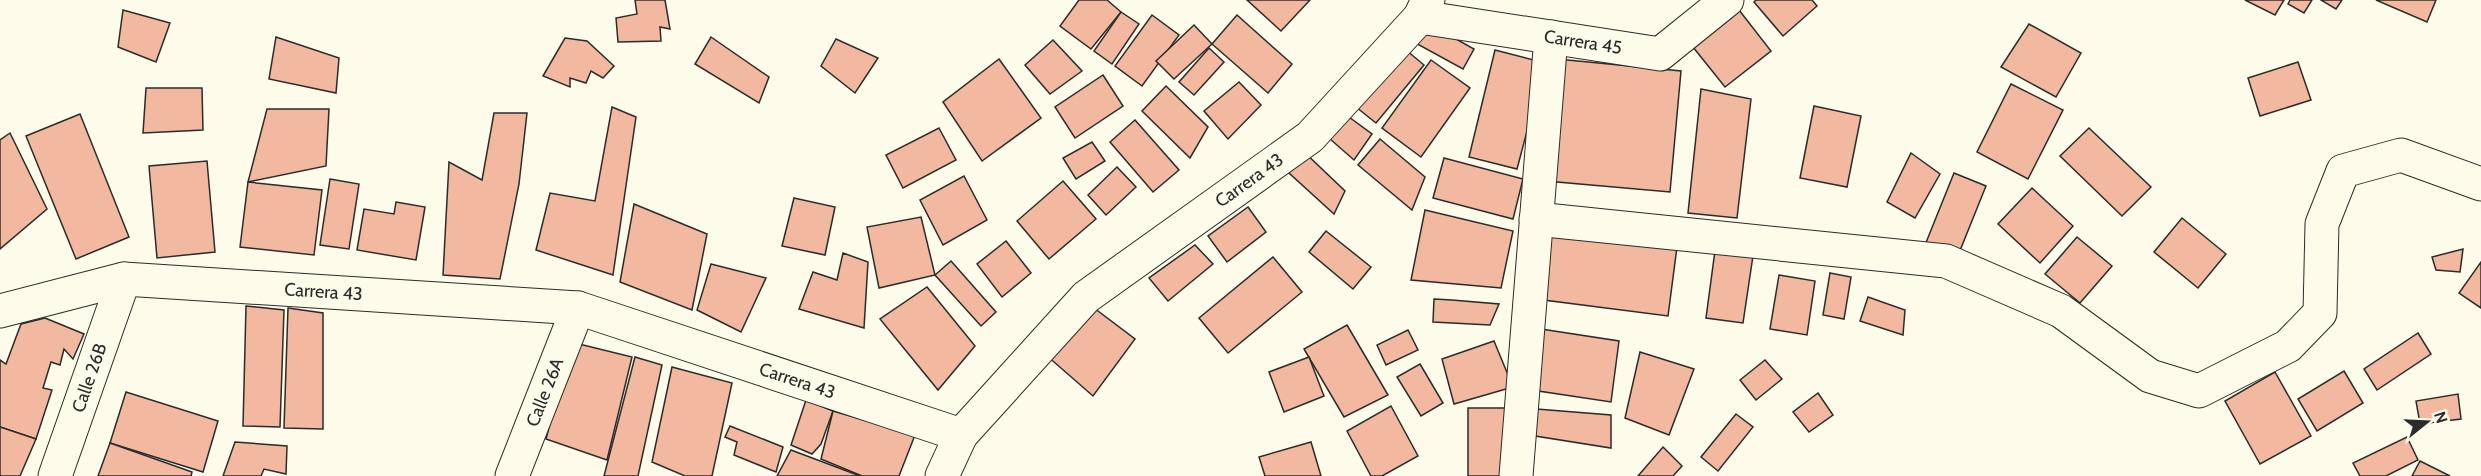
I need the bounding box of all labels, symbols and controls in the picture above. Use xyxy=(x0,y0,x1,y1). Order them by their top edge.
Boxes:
street label: Carrera 45 xyxy=(1543,25,1624,59)
street label: Carrera 43 xyxy=(1211,149,1288,212)
street label: Carrera 43 xyxy=(284,278,363,305)
street label: Calle 26B xyxy=(67,340,112,415)
street label: Calle 26A xyxy=(521,355,568,430)
street label: Carrera 43 xyxy=(757,358,838,404)
north arrow xyxy=(2397,392,2457,452)
text: N xyxy=(2430,409,2452,426)

